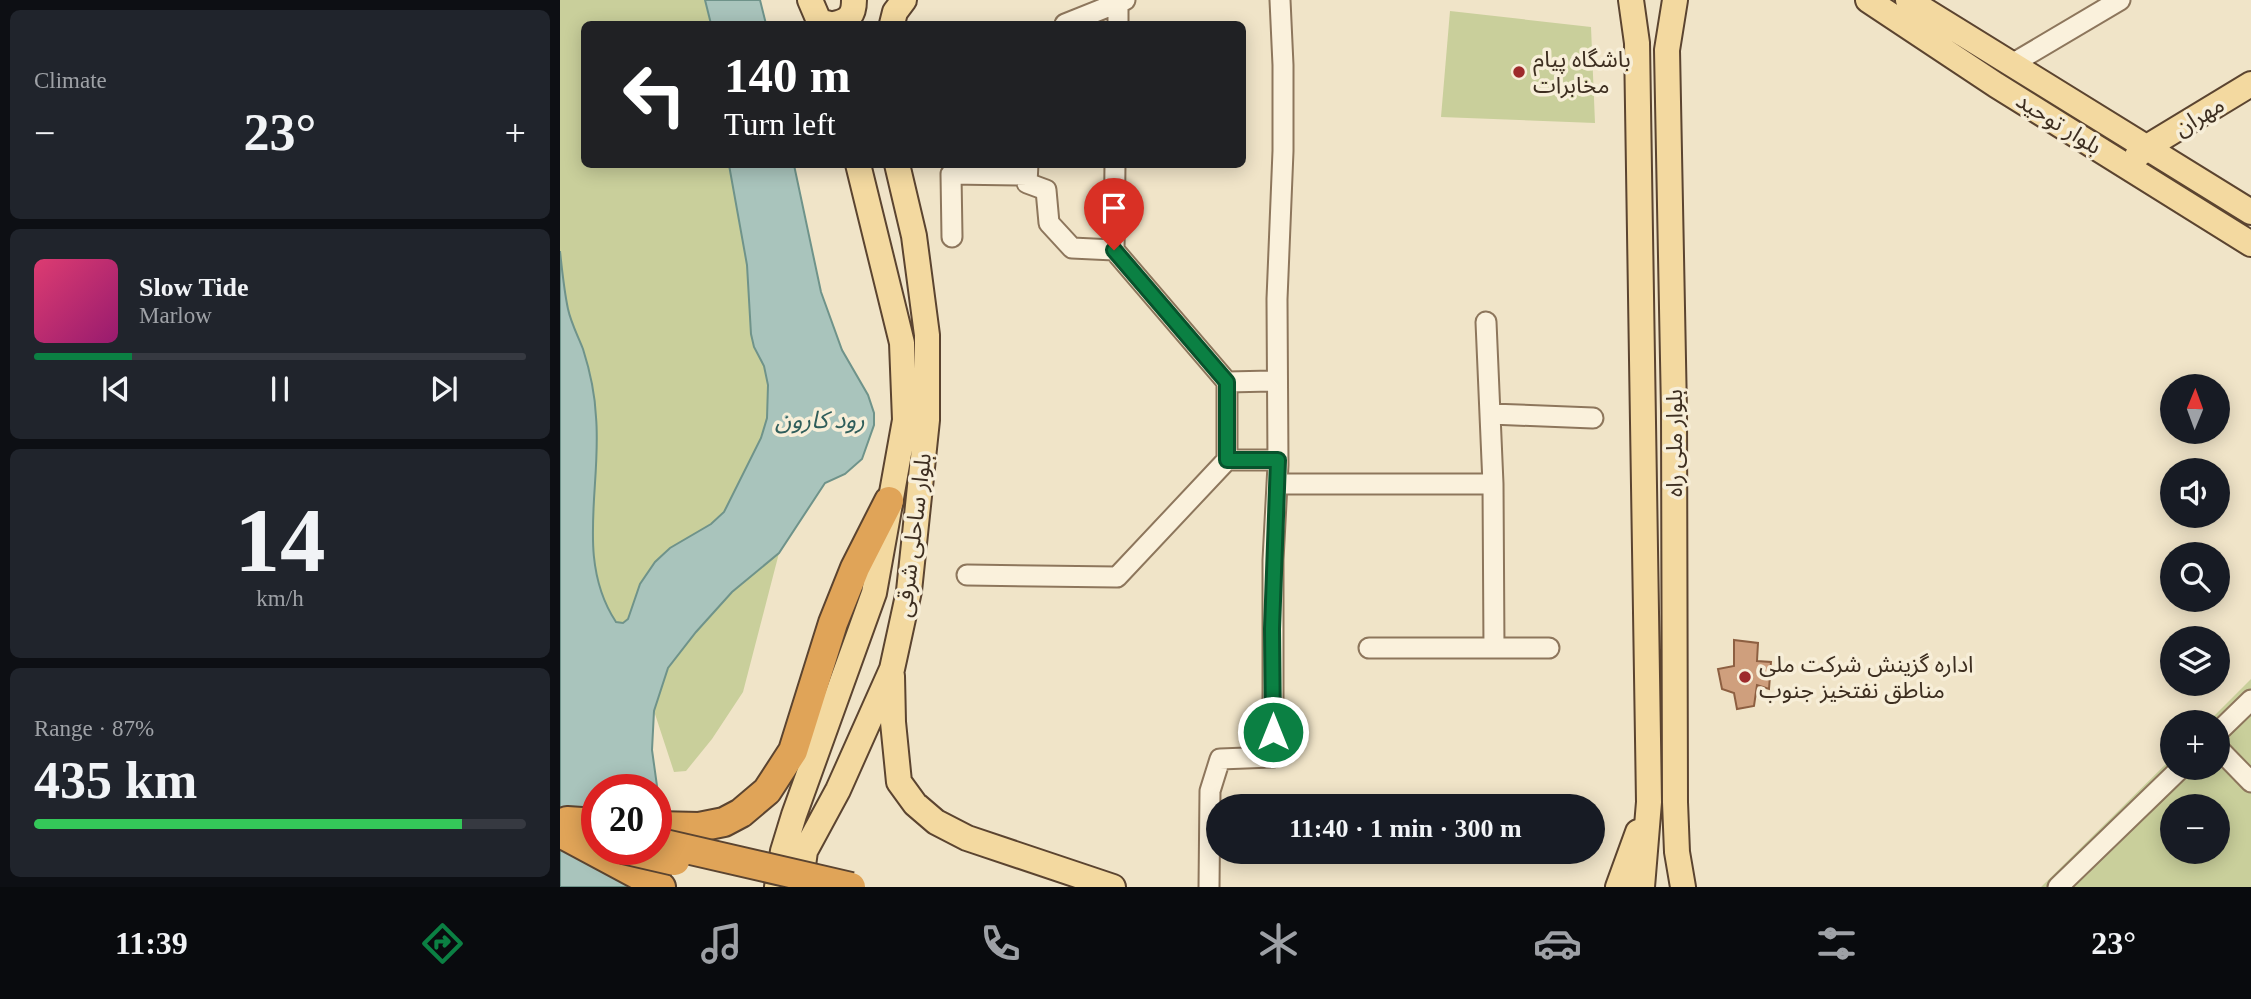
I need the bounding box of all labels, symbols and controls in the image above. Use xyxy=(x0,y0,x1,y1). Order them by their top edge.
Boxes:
place label: باشگاه پیام مخابرات xyxy=(1533,47,1631,99)
text: 140 m xyxy=(724,48,851,103)
icon: left xyxy=(609,49,700,140)
marker: باشگاه پیام مخابرات xyxy=(1511,64,1527,80)
text: Climate xyxy=(34,68,107,93)
street label: بلوار توحید xyxy=(2011,87,2106,160)
street label: مهران xyxy=(2170,92,2229,142)
text: 23° xyxy=(244,104,316,161)
text: Turn left xyxy=(724,106,836,142)
text: − xyxy=(34,112,55,154)
text: + xyxy=(505,112,526,154)
pin xyxy=(1084,178,1144,250)
icon: arrive xyxy=(1095,189,1133,227)
text: Slow Tide xyxy=(139,273,249,302)
text: Marlow xyxy=(139,303,212,328)
icon: previous xyxy=(97,370,135,408)
icon: pause xyxy=(261,370,299,408)
icon: next xyxy=(425,370,463,408)
north arrow xyxy=(2160,374,2230,444)
map controls xyxy=(2160,374,2230,864)
street label: بلوار ملی راه xyxy=(1662,389,1688,497)
water label: رود کارون xyxy=(775,407,865,434)
street label: بلوار ساحلی شرقی xyxy=(891,452,937,619)
button: sound xyxy=(2160,458,2230,528)
text: 14 xyxy=(235,490,326,591)
button: search xyxy=(2160,542,2230,612)
text: km/h xyxy=(256,586,304,611)
button: layers xyxy=(2160,626,2230,696)
place label: اداره گزینش شرکت ملی مناطق نفتخیز جنوب xyxy=(1759,652,1974,704)
marker: اداره گزینش شرکت ملی مناطق نفتخیز جنوب xyxy=(1737,669,1753,685)
position arrow xyxy=(1236,695,1310,769)
button: + xyxy=(2160,710,2230,780)
text: Range · 87% xyxy=(34,716,154,741)
text: 435 km xyxy=(34,752,197,809)
speed limit sign: 20 xyxy=(581,774,672,865)
button: − xyxy=(2160,794,2230,864)
text: 11:40 · 1 min · 300 m xyxy=(1289,814,1522,843)
icon: directions xyxy=(418,919,467,968)
icon: music xyxy=(697,919,746,968)
icon: phone xyxy=(976,919,1025,968)
icon: climate xyxy=(1254,919,1303,968)
icon: car xyxy=(1533,919,1582,968)
icon: filters xyxy=(1812,919,1861,968)
text: 11:39 xyxy=(115,925,188,961)
text: 23° xyxy=(2091,925,2136,961)

